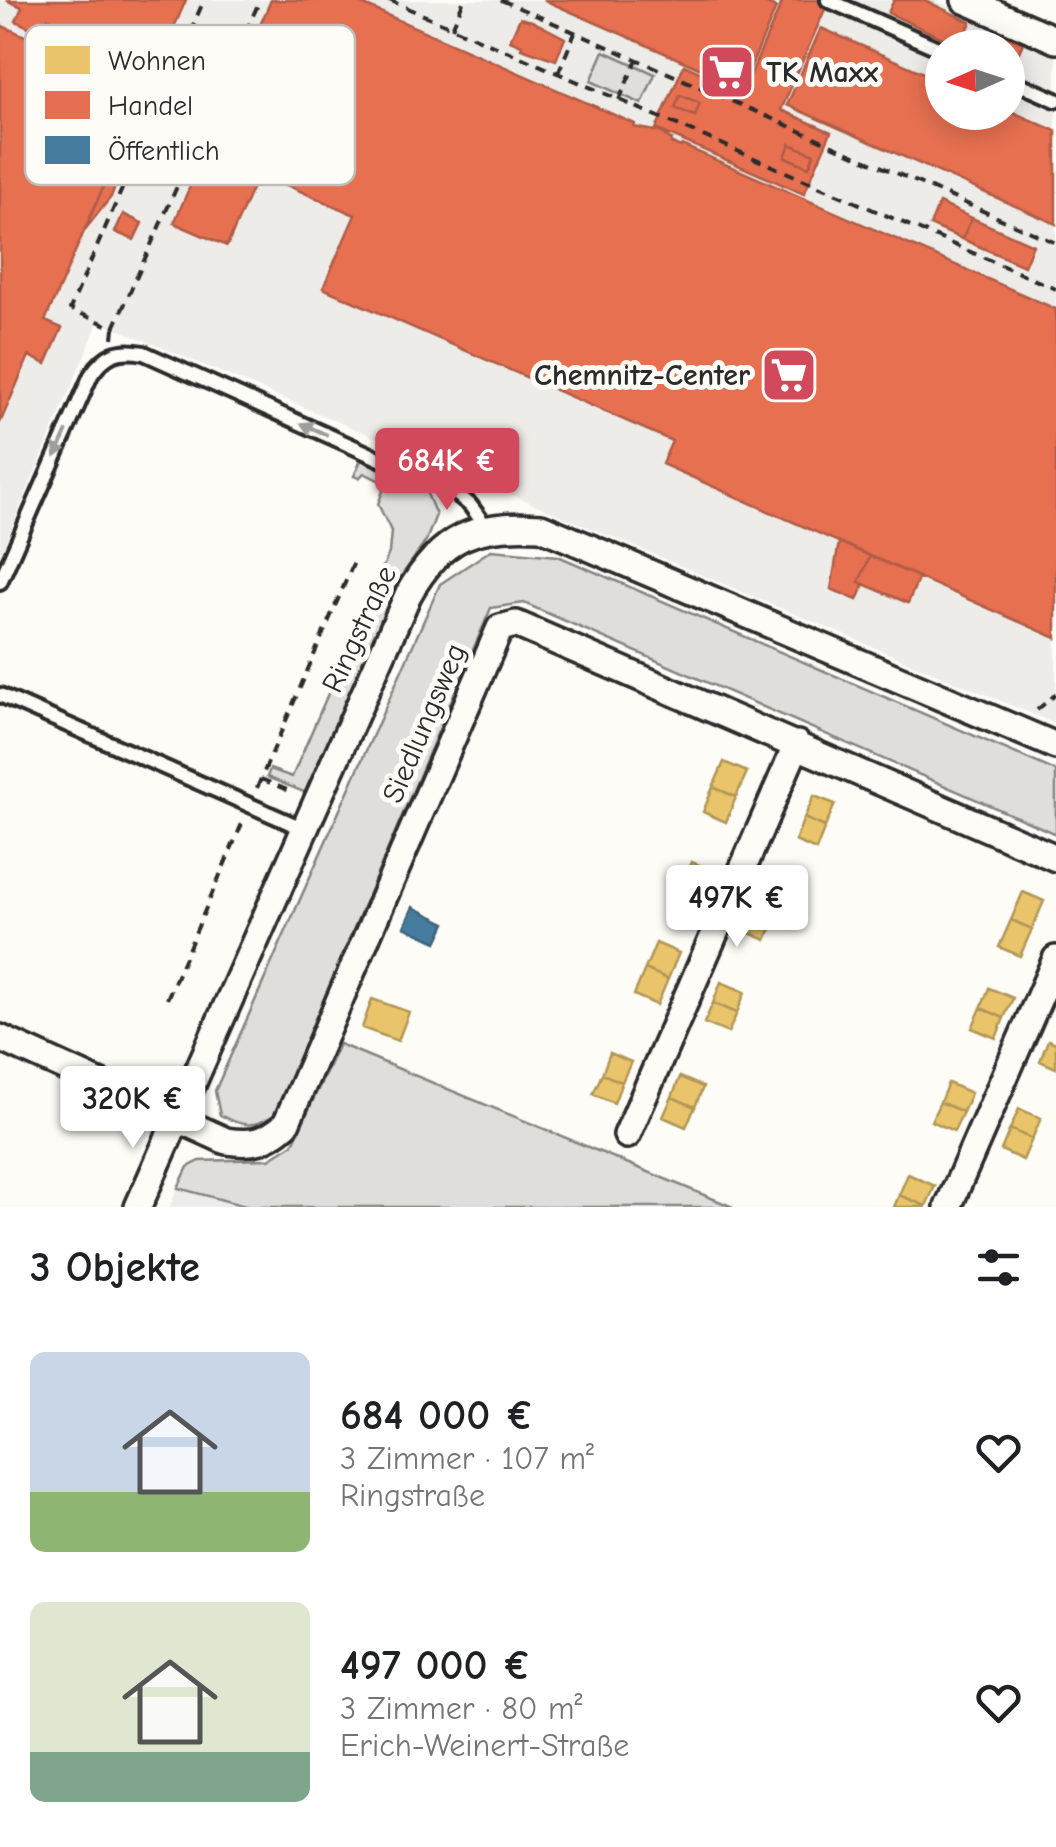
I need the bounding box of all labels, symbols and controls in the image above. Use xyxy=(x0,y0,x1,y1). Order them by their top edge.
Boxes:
legend xyxy=(25,25,355,185)
north arrow xyxy=(925,30,1025,130)
map controls xyxy=(925,30,1025,130)
supermarket icon: TK Maxx xyxy=(697,42,757,102)
text: Wohnen xyxy=(108,45,206,77)
place label: TK Maxx xyxy=(766,55,878,90)
text: Handel xyxy=(108,90,193,122)
text: Öffentlich xyxy=(108,135,220,167)
supermarket icon: Chemnitz-Center xyxy=(759,345,819,405)
place label: Chemnitz-Center xyxy=(534,358,750,393)
one-way arrow xyxy=(299,421,329,437)
pin: 684K € xyxy=(366,428,528,513)
one-way arrow xyxy=(53,429,69,459)
text: 684K € xyxy=(397,442,497,479)
street label: Ringstraße xyxy=(315,560,404,698)
street label: Siedlungsweg xyxy=(375,638,474,808)
pin: 497K € xyxy=(656,865,818,950)
text: 497K € xyxy=(688,879,786,916)
pin: 320K € xyxy=(52,1066,214,1151)
text: 320K € xyxy=(82,1080,184,1117)
icon: filters xyxy=(971,1240,1026,1295)
text: 3 Objekte xyxy=(30,1243,200,1292)
text: 684 000 € xyxy=(340,1391,534,1440)
icon: home xyxy=(110,1392,230,1512)
icon: heart xyxy=(971,1425,1026,1480)
text: 3 Zimmer · 107 m² xyxy=(340,1440,594,1477)
text: Ringstraße xyxy=(340,1477,485,1514)
text: 497 000 € xyxy=(340,1641,531,1690)
icon: home xyxy=(110,1642,230,1762)
icon: heart xyxy=(971,1675,1026,1730)
text: 3 Zimmer · 80 m² xyxy=(340,1690,583,1727)
text: Erich-Weinert-Straße xyxy=(340,1727,629,1764)

